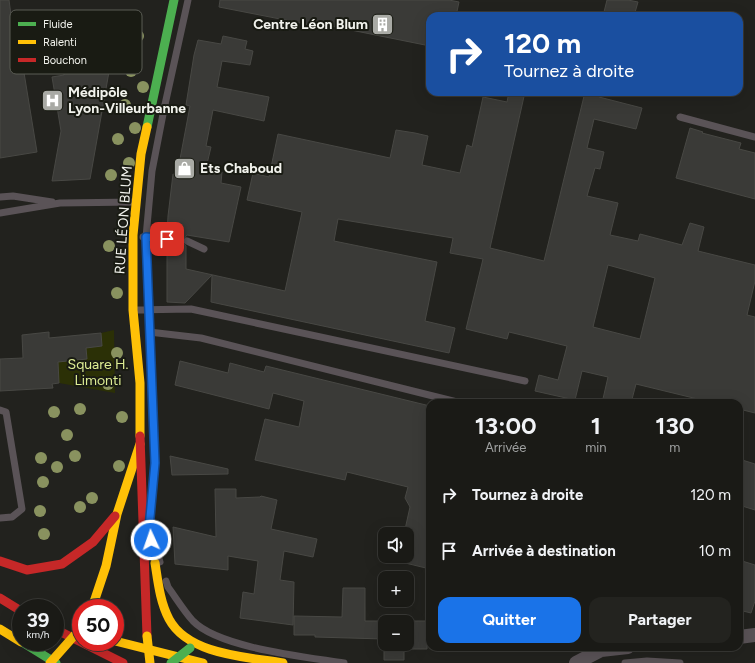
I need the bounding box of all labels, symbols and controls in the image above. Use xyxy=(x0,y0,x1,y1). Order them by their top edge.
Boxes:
legend xyxy=(10,10,142,74)
building icon: Centre Léon Blum xyxy=(370,11,396,37)
place label: Centre Léon Blum xyxy=(253,16,368,33)
text: Fluide xyxy=(43,18,73,31)
text: 120 m xyxy=(504,26,581,60)
icon: right xyxy=(438,28,490,80)
text: Ralenti xyxy=(43,36,77,49)
text: Bouchon xyxy=(43,54,87,67)
text: Tournez à droite xyxy=(504,60,634,82)
place label: Médipôle Lyon-Villeurbanne xyxy=(68,84,186,117)
hospital icon: Médipôle Lyon-Villeurbanne xyxy=(39,87,65,113)
shop icon: Ets Chaboud xyxy=(171,155,197,181)
place label: Ets Chaboud xyxy=(200,160,282,177)
street label: RUE LÉON BLUM xyxy=(111,165,136,275)
pin xyxy=(150,222,184,256)
icon: arrive xyxy=(156,228,178,250)
park label: Square H. Limonti xyxy=(68,356,129,389)
text: 13:00 xyxy=(475,411,537,440)
text: 1 xyxy=(591,411,601,440)
text: 130 xyxy=(655,411,694,440)
text: Arrivée xyxy=(485,440,526,455)
text: min xyxy=(585,440,607,455)
text: m xyxy=(669,440,680,455)
icon: right xyxy=(438,484,460,506)
text: Tournez à droite xyxy=(472,486,583,504)
text: 120 m xyxy=(690,486,731,504)
position arrow xyxy=(130,519,172,561)
map controls xyxy=(378,527,414,651)
button: sound xyxy=(378,527,414,563)
icon: arrive xyxy=(438,540,460,562)
text: Arrivée à destination xyxy=(472,542,616,560)
text: 10 m xyxy=(699,542,731,560)
button: + xyxy=(378,571,414,607)
button: Quitter xyxy=(438,597,581,643)
button: Partager xyxy=(589,597,731,643)
speed limit sign: 50 xyxy=(72,599,124,651)
text: 39 xyxy=(27,608,49,632)
button: − xyxy=(378,615,414,651)
text: km/h xyxy=(27,628,49,641)

